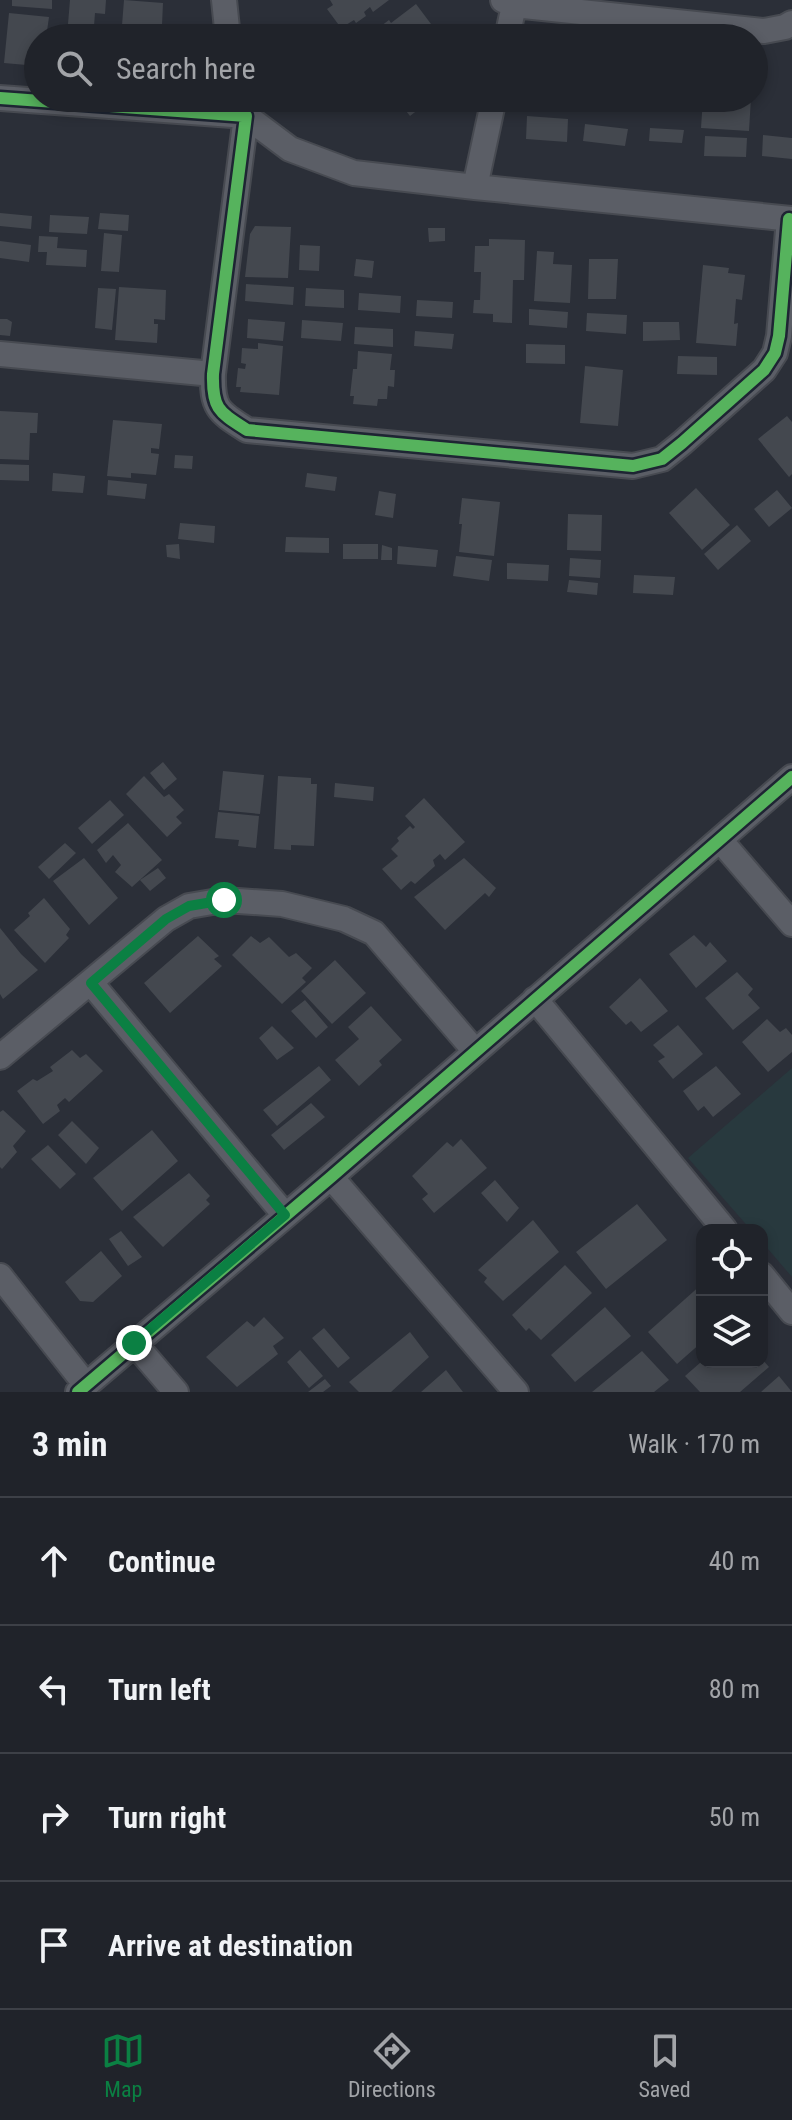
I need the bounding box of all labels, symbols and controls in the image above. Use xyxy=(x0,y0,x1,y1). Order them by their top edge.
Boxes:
search box xyxy=(24,24,768,112)
icon: search xyxy=(52,46,96,90)
text: Search here xyxy=(116,51,256,86)
route start xyxy=(206,882,242,918)
map controls xyxy=(696,1224,768,1368)
button: locate xyxy=(696,1224,768,1296)
button: layers xyxy=(696,1296,768,1368)
route end xyxy=(116,1325,152,1361)
text: 3 min xyxy=(32,1424,108,1464)
text: Walk · 170 m xyxy=(628,1429,760,1459)
icon: ahead xyxy=(32,1539,76,1583)
text: Continue xyxy=(108,1544,215,1579)
text: 40 m xyxy=(709,1546,760,1576)
icon: left xyxy=(32,1667,76,1711)
text: Turn left xyxy=(108,1672,211,1707)
text: 80 m xyxy=(709,1674,760,1704)
icon: right xyxy=(32,1795,76,1839)
text: Turn right xyxy=(108,1800,226,1835)
text: 50 m xyxy=(709,1802,760,1832)
icon: arrive xyxy=(32,1923,76,1967)
text: Arrive at destination xyxy=(108,1928,353,1963)
tab: Map xyxy=(101,2029,145,2102)
tab: Directions xyxy=(348,2029,436,2102)
tab: Saved xyxy=(638,2029,691,2102)

